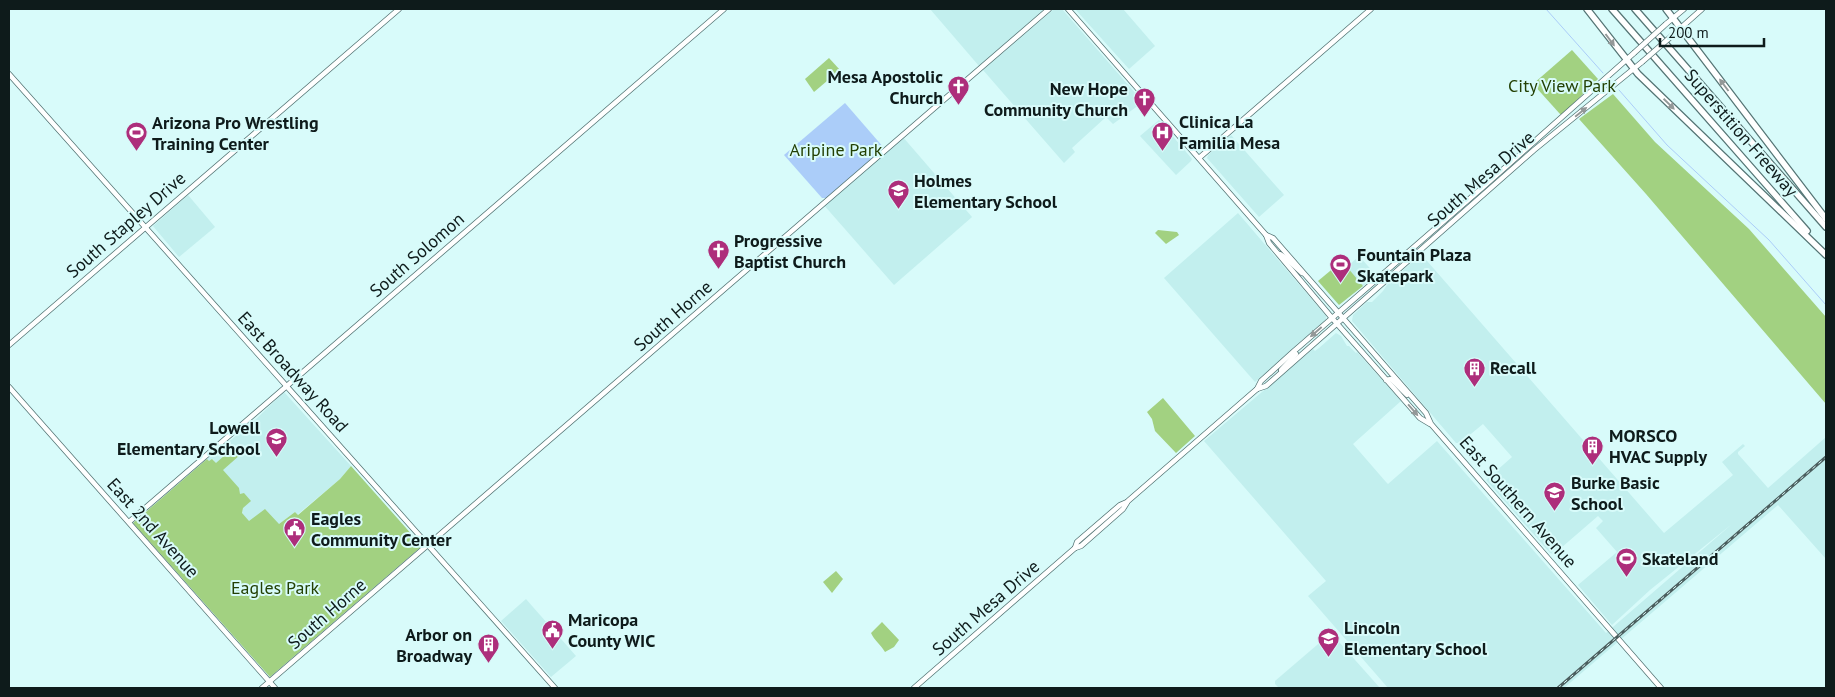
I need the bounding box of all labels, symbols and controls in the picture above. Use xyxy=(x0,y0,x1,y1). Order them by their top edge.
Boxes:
scale bar xyxy=(1660,15,1764,47)
text: 200 m xyxy=(1668,23,1709,42)
one-way arrow xyxy=(1605,33,1615,47)
street label: Superstition Freeway xyxy=(1680,64,1804,202)
place label: Mesa Apostolic Church xyxy=(827,65,943,109)
park label: City View Park xyxy=(1508,74,1616,97)
church icon: Mesa Apostolic Church xyxy=(947,75,971,106)
place label: New Hope Community Church xyxy=(984,77,1128,121)
one-way arrow xyxy=(1719,78,1729,92)
church icon: New Hope Community Church xyxy=(1132,87,1156,118)
one-way arrow xyxy=(1662,98,1674,110)
one-way arrow xyxy=(1574,107,1587,118)
place label: Clinica La Familia Mesa xyxy=(1179,110,1280,154)
place label: Arizona Pro Wrestling Training Center xyxy=(152,111,319,155)
hospital icon: Clinica La Familia Mesa xyxy=(1151,120,1175,151)
sports icon: Arizona Pro Wrestling Training Center xyxy=(124,121,148,152)
street label: South Mesa Drive xyxy=(1422,126,1539,231)
park label: Aripine Park xyxy=(790,138,883,161)
street label: South Stapley Drive xyxy=(61,166,190,283)
place label: Holmes Elementary School xyxy=(914,169,1058,213)
school or university icon: Holmes Elementary School xyxy=(886,179,910,210)
street label: South Solomon xyxy=(365,207,469,302)
place label: Progressive Baptist Church xyxy=(734,229,846,273)
church icon: Progressive Baptist Church xyxy=(706,239,730,270)
place label: Fountain Plaza Skatepark xyxy=(1357,243,1471,287)
sports icon: Fountain Plaza Skatepark xyxy=(1329,253,1353,284)
street label: South Horne xyxy=(629,275,717,356)
street label: East Broadway Road xyxy=(233,306,354,437)
one-way arrow xyxy=(1310,326,1322,337)
building icon: Recall xyxy=(1462,356,1486,387)
place label: Recall xyxy=(1490,356,1537,379)
one-way arrow xyxy=(1408,403,1419,416)
place label: Lowell Elementary School xyxy=(117,416,261,460)
place label: MORSCO HVAC Supply xyxy=(1609,424,1708,468)
school or university icon: Lowell Elementary School xyxy=(264,426,288,457)
street label: East Southern Avenue xyxy=(1455,431,1582,572)
building icon: MORSCO HVAC Supply xyxy=(1581,434,1605,465)
place label: Burke Basic School xyxy=(1571,471,1660,515)
street label: East 2nd Avenue xyxy=(102,473,204,582)
school or university icon: Burke Basic School xyxy=(1543,481,1567,512)
place label: Eagles Community Center xyxy=(311,507,452,551)
public building icon: Eagles Community Center xyxy=(283,517,307,548)
sports icon: Skateland xyxy=(1614,547,1638,578)
place label: Skateland xyxy=(1642,547,1718,570)
street label: South Mesa Drive xyxy=(927,555,1044,660)
street label: South Horne xyxy=(283,573,371,654)
park label: Eagles Park xyxy=(231,576,319,599)
place label: Maricopa County WIC xyxy=(568,608,655,652)
place label: Lincoln Elementary School xyxy=(1344,616,1488,660)
public building icon: Maricopa County WIC xyxy=(540,618,564,649)
place label: Arbor on Broadway xyxy=(396,623,472,667)
school or university icon: Lincoln Elementary School xyxy=(1316,626,1340,657)
building icon: Arbor on Broadway xyxy=(476,633,500,664)

